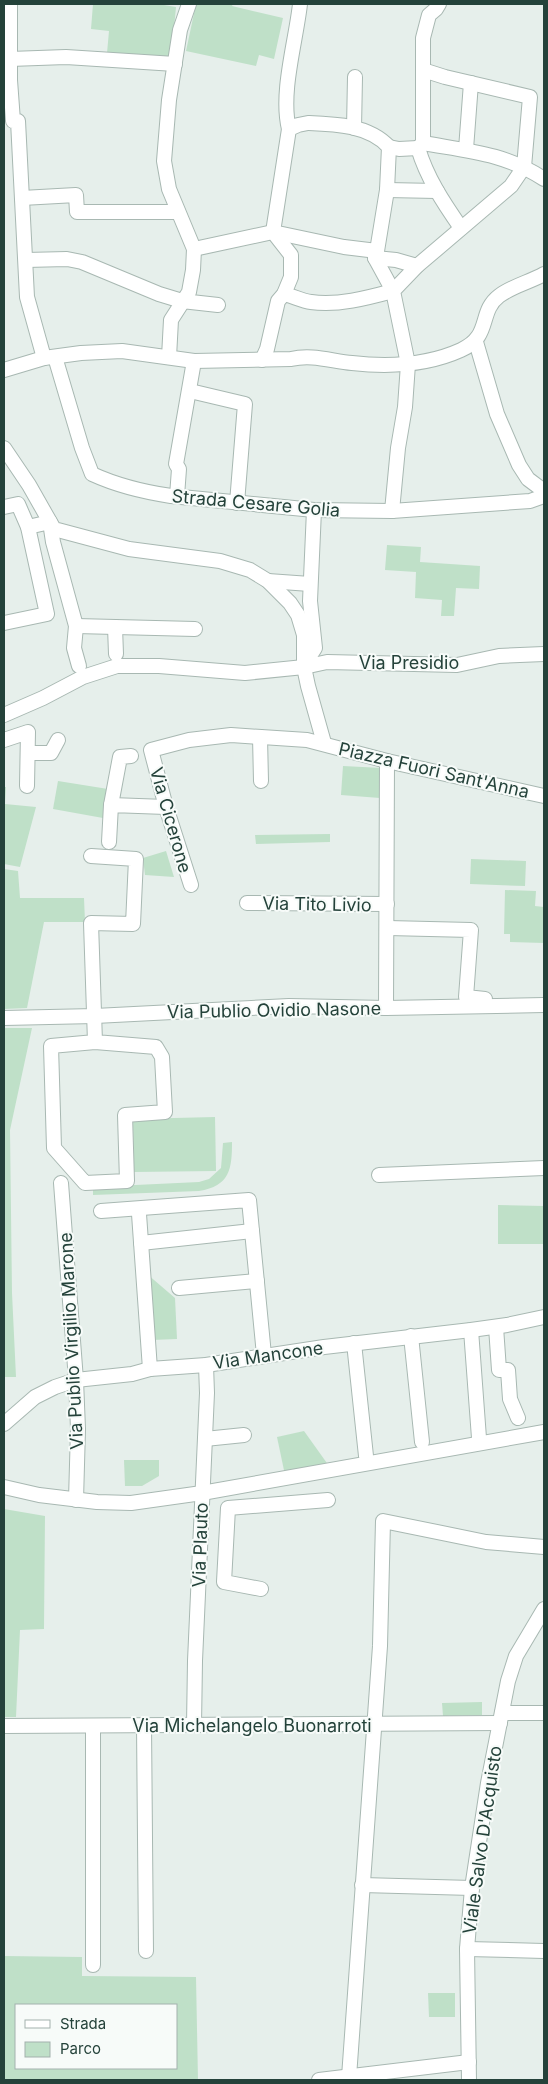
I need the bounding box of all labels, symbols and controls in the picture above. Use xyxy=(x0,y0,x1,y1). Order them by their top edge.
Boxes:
street label: Strada Cesare Golia xyxy=(171,485,341,521)
street label: Via Presidio xyxy=(359,652,459,673)
street label: Piazza Fuori Sant'Anna xyxy=(337,738,531,802)
street label: Via Cicerone xyxy=(146,765,196,875)
street label: Via Tito Livio xyxy=(262,893,372,915)
street label: Via Publio Ovidio Nasone xyxy=(167,998,381,1022)
street label: Via Publio Virgilio Marone xyxy=(55,1232,87,1450)
street label: Via Mancone xyxy=(212,1337,324,1373)
street label: Via Plauto xyxy=(188,1502,212,1588)
street label: Via Michelangelo Buonarroti xyxy=(132,1715,372,1736)
street label: Viale Salvo D'Acquisto xyxy=(458,1744,506,1936)
legend xyxy=(15,2004,178,2069)
text: Strada xyxy=(60,2014,106,2033)
text: Parco xyxy=(60,2039,101,2058)

